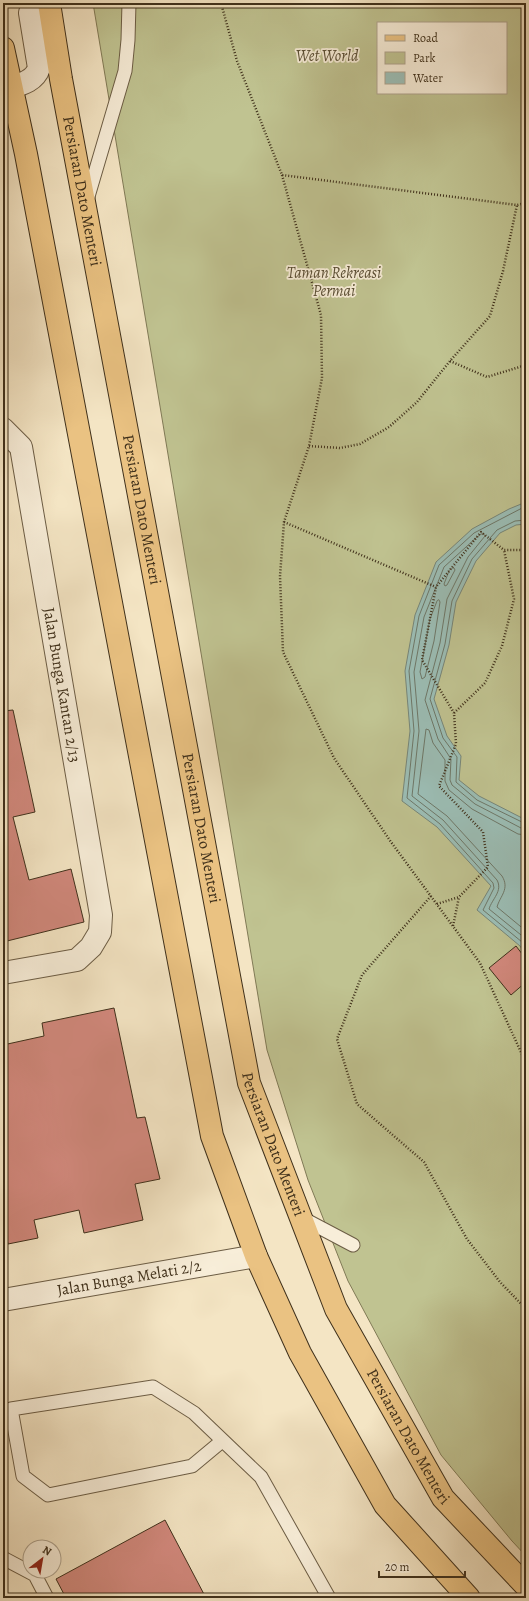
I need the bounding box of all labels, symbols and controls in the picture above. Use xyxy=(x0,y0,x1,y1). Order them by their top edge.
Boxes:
legend xyxy=(377,22,507,94)
text: Road xyxy=(413,30,439,46)
park label: Wet World xyxy=(296,45,359,67)
text: Park xyxy=(413,50,436,66)
text: Water xyxy=(412,70,443,86)
street label: Persiaran Dato Menteri xyxy=(57,114,107,268)
park label: Taman Rekreasi Permai xyxy=(287,262,381,302)
street label: Persiaran Dato Menteri xyxy=(117,433,166,587)
street label: Jalan Bunga Kantan 2/13 xyxy=(38,606,86,764)
street label: Persiaran Dato Menteri xyxy=(176,751,226,905)
street label: Persiaran Dato Menteri xyxy=(236,1070,310,1219)
street label: Jalan Bunga Melati 2/2 xyxy=(55,1255,203,1301)
street label: Persiaran Dato Menteri xyxy=(361,1365,455,1510)
north arrow xyxy=(22,1539,62,1579)
text: N xyxy=(40,1542,54,1559)
scale bar xyxy=(379,1553,465,1579)
text: 20 m xyxy=(385,1559,409,1575)

